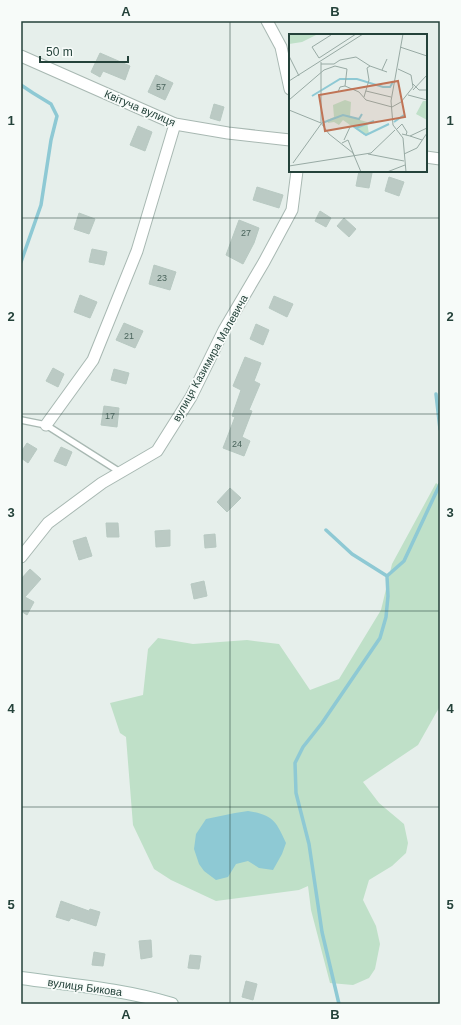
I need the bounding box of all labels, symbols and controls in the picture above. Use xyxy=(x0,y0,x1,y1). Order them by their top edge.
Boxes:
text: A xyxy=(121,4,131,19)
text: B xyxy=(330,4,340,19)
inset map xyxy=(289,34,427,172)
scale bar xyxy=(40,38,128,64)
text: 50 m xyxy=(46,45,73,59)
house number: 57 xyxy=(156,82,166,92)
street label: Квітуча вулиця xyxy=(103,88,177,128)
text: 1 xyxy=(7,113,15,128)
text: 1 xyxy=(446,113,454,128)
house number: 27 xyxy=(241,228,251,238)
house number: 23 xyxy=(157,273,167,283)
street label: вулиця Казимира Малевича xyxy=(170,292,250,423)
text: 2 xyxy=(7,309,15,324)
text: 2 xyxy=(446,309,454,324)
house number: 21 xyxy=(124,331,134,341)
house number: 17 xyxy=(105,411,115,421)
house number: 24 xyxy=(232,439,242,449)
text: 3 xyxy=(7,505,15,520)
text: 3 xyxy=(446,505,454,520)
text: 4 xyxy=(7,701,15,716)
text: 4 xyxy=(446,701,454,716)
text: 5 xyxy=(7,897,15,912)
text: 5 xyxy=(446,897,454,912)
street label: вулиця Бикова xyxy=(47,976,124,998)
text: A xyxy=(121,1007,131,1022)
text: B xyxy=(330,1007,340,1022)

